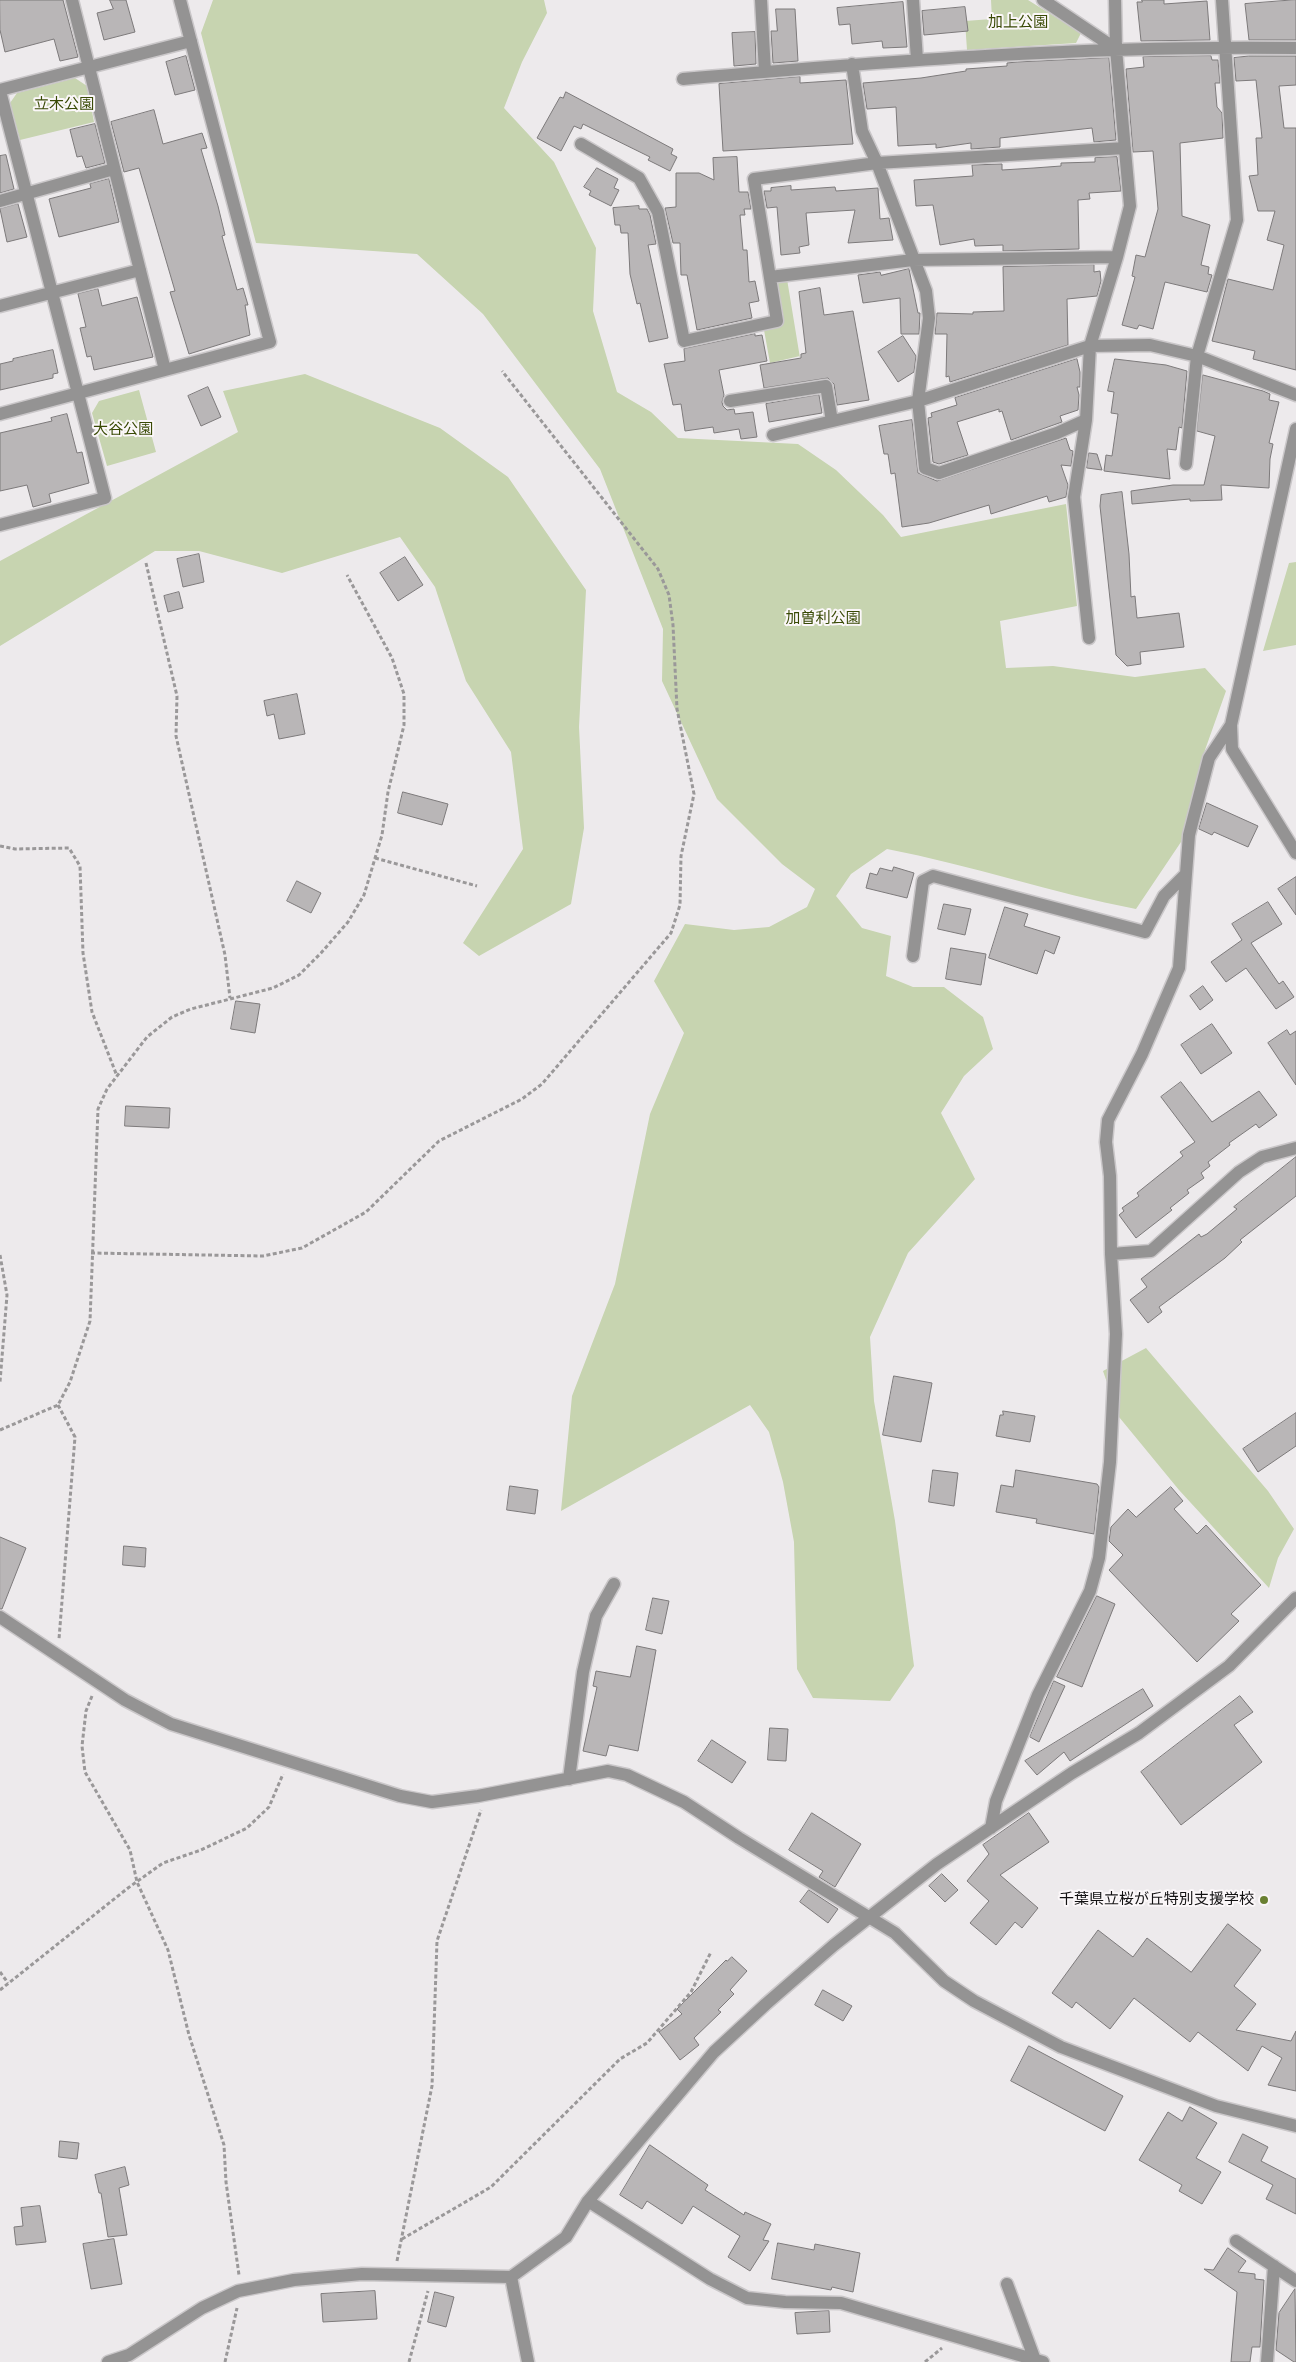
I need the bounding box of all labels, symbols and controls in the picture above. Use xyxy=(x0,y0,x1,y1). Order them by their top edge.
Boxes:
park label: 加上公園 xyxy=(988,14,1048,32)
park label: 立木公園 xyxy=(34,96,94,114)
park label: 大谷公園 xyxy=(93,421,153,439)
park label: 加曽利公園 xyxy=(786,610,860,628)
place label: 千葉県立桜が丘特別支援学校 xyxy=(1059,1891,1254,1909)
marker: 千葉県立桜が丘特別支援学校 xyxy=(1258,1894,1270,1906)

